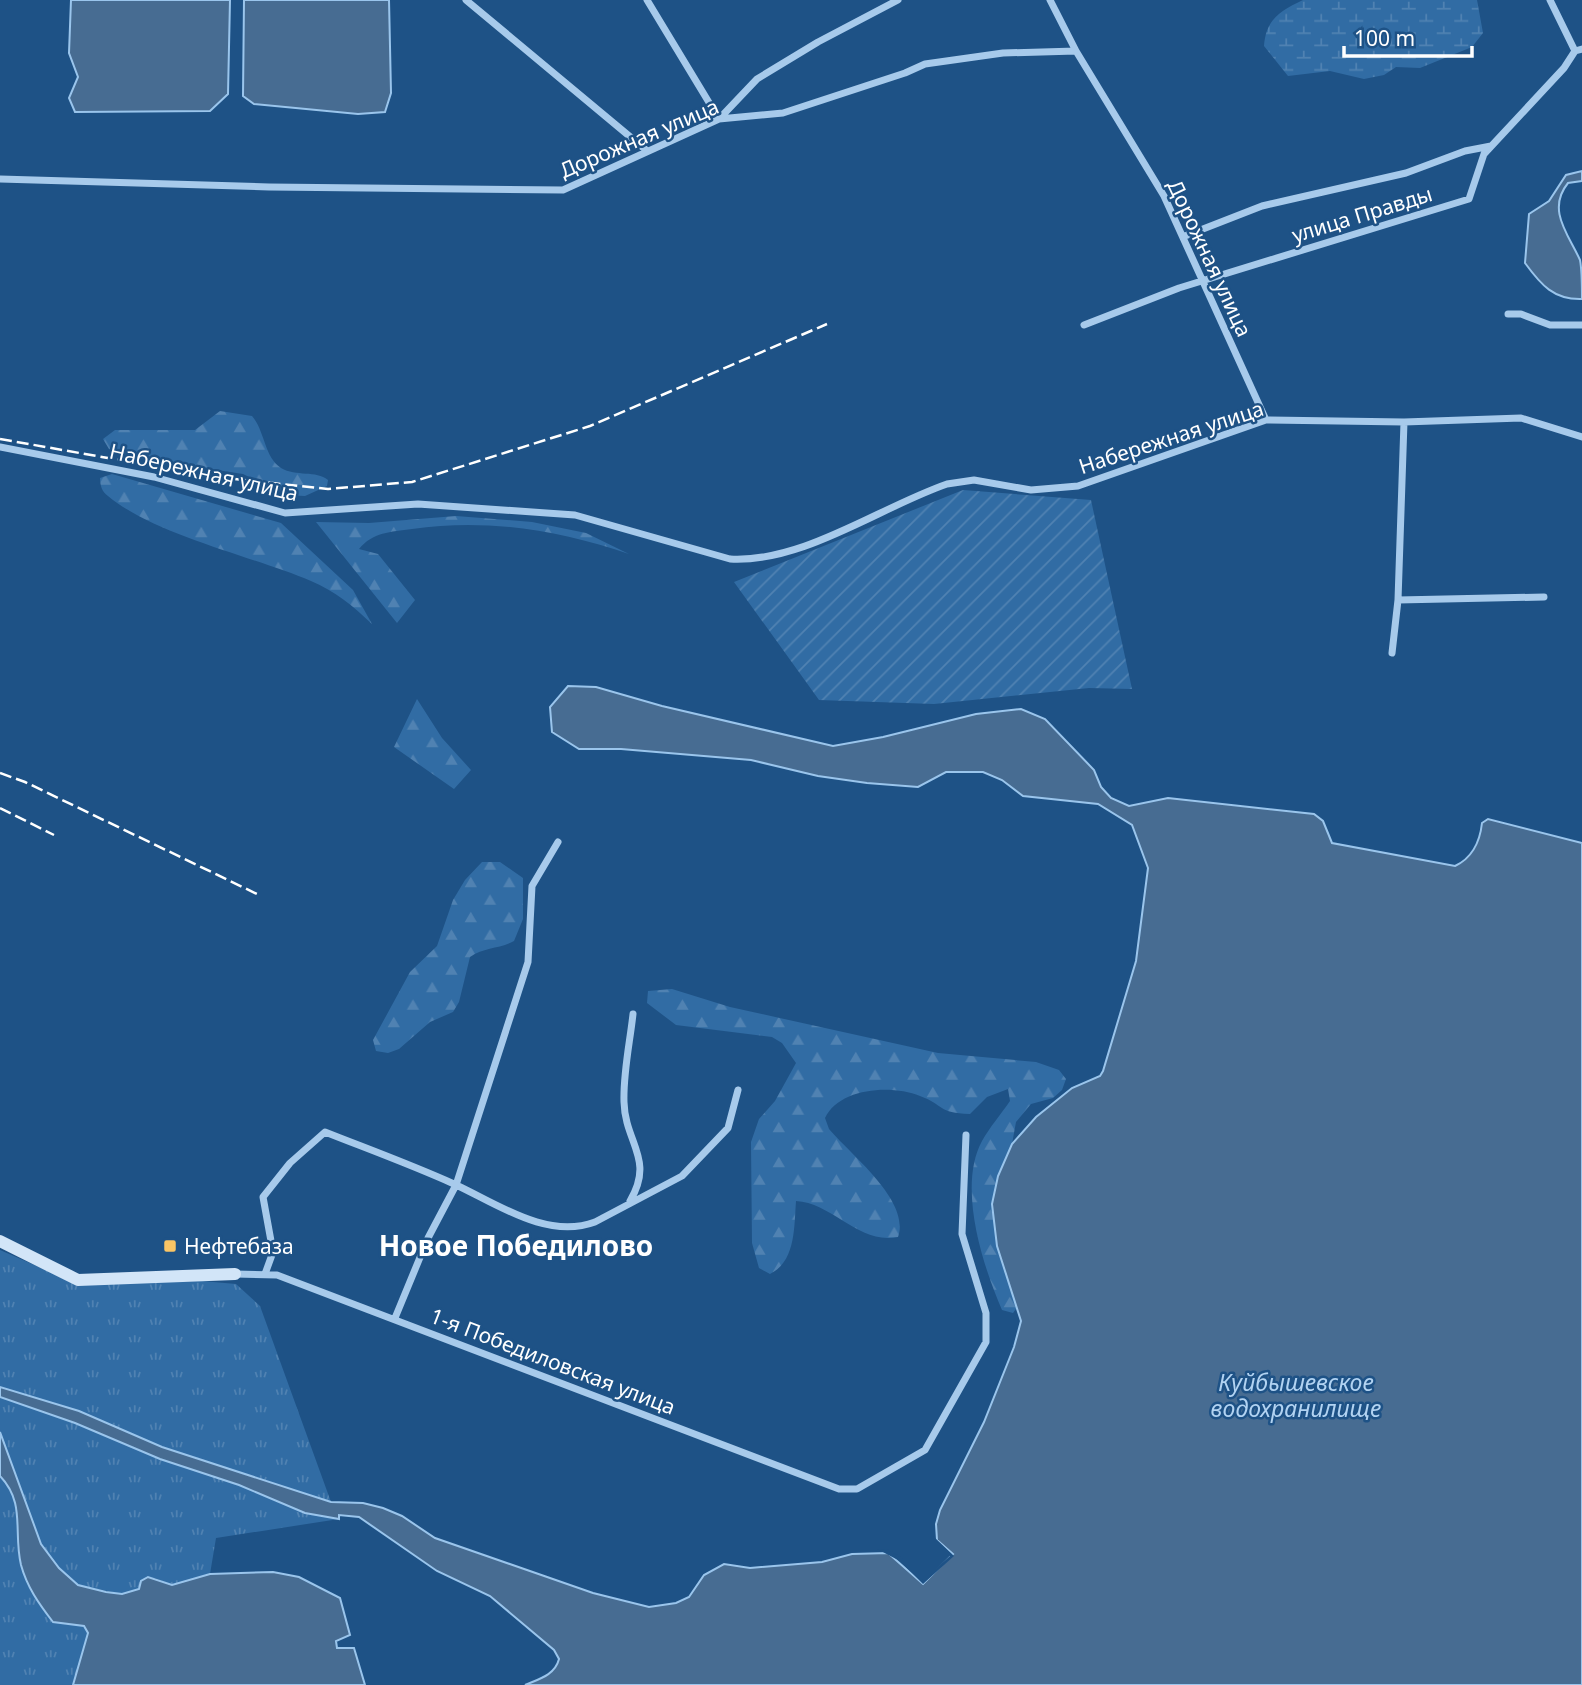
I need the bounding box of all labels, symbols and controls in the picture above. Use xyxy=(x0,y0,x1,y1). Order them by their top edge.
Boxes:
scale bar xyxy=(1344,14,1472,58)
text: 100 m xyxy=(1354,24,1415,52)
street label: Дорожная улица xyxy=(555,92,723,184)
street label: Дорожная улица xyxy=(1161,175,1259,341)
street label: улица Правды xyxy=(1288,179,1436,249)
street label: Набережная улица xyxy=(1075,394,1267,480)
street label: Набережная улица xyxy=(107,437,301,507)
district label: Новое Победилово xyxy=(379,1226,653,1264)
place label: Нефтебаза xyxy=(184,1232,294,1260)
marker: Нефтебаза xyxy=(162,1238,178,1254)
street label: 1-я Победиловская улица xyxy=(426,1301,680,1421)
water label: Куйбышевское водохранилище xyxy=(1211,1366,1381,1424)

